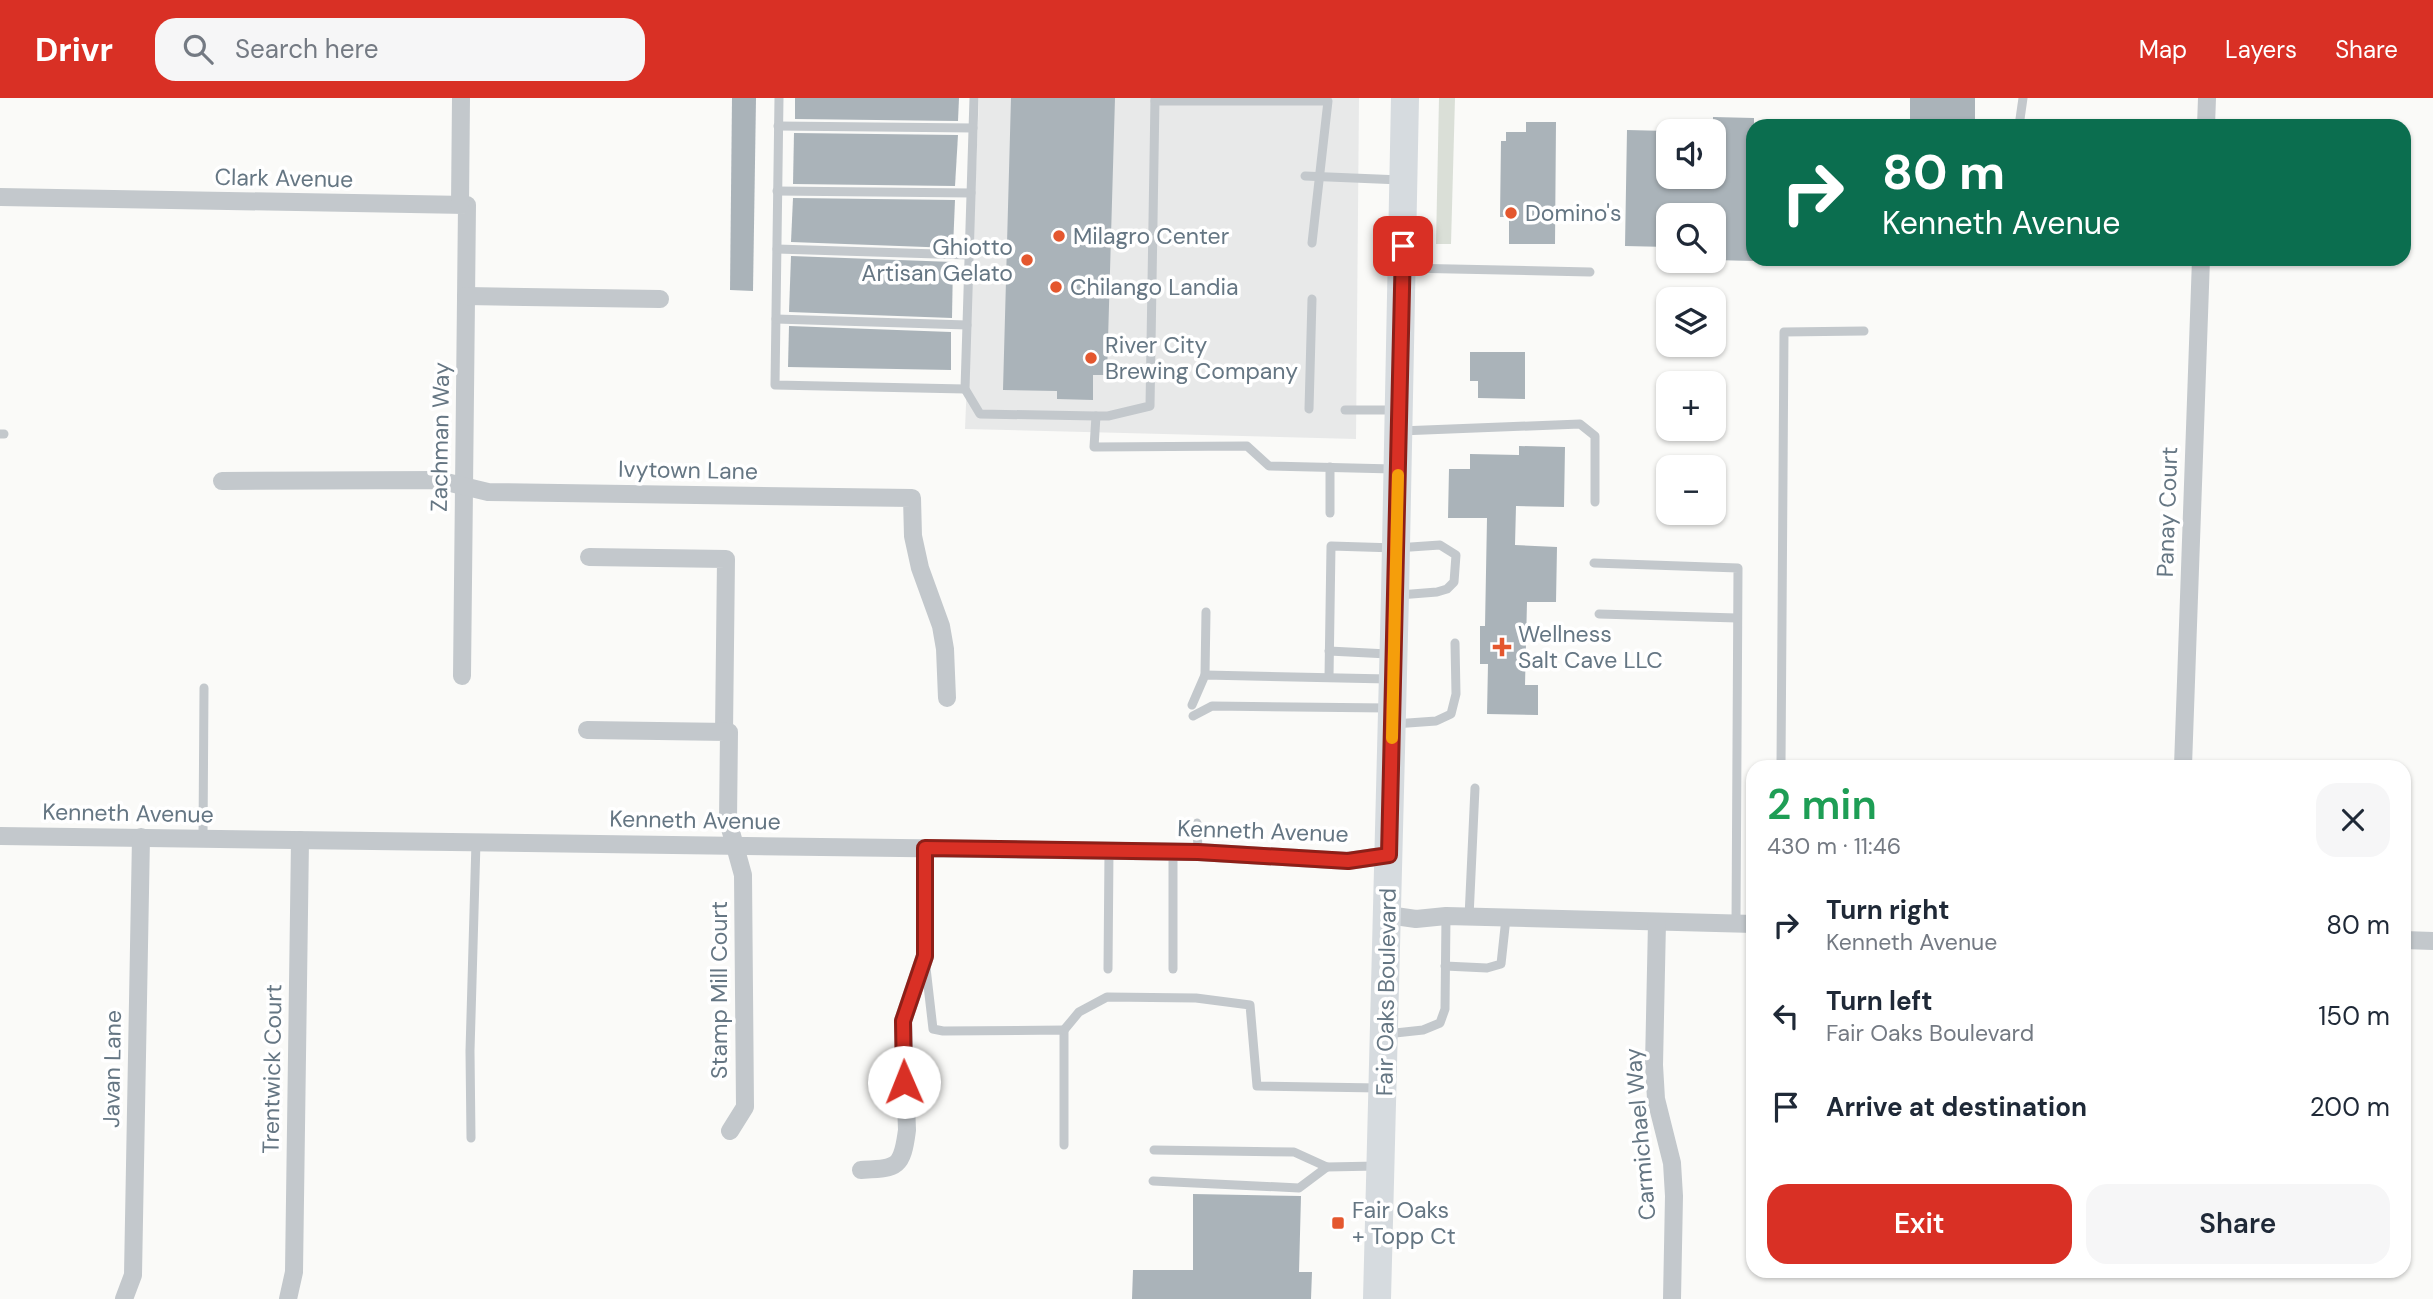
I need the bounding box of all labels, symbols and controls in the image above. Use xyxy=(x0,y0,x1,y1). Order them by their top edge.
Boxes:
search box xyxy=(155,18,645,81)
text: Drivr xyxy=(35,28,113,71)
icon: search xyxy=(179,30,217,68)
text: Search here xyxy=(235,32,378,66)
text: Map xyxy=(2139,34,2187,65)
text: Layers xyxy=(2225,34,2297,65)
text: Share xyxy=(2335,34,2398,65)
map controls xyxy=(1656,119,1726,525)
button: sound xyxy=(1656,119,1726,189)
text: 80 m xyxy=(1882,140,2005,204)
icon: right xyxy=(1767,147,1858,238)
street label: Clark Avenue xyxy=(214,162,354,194)
place label: Domino's xyxy=(1525,198,1622,228)
text: Kenneth Avenue xyxy=(1882,202,2120,244)
button: search xyxy=(1656,203,1726,273)
marker: Domino's xyxy=(1503,205,1519,221)
pin xyxy=(1373,216,1433,276)
place label: Milagro Center xyxy=(1073,221,1229,251)
icon: arrive xyxy=(1384,227,1422,265)
marker: Milagro Center xyxy=(1051,228,1067,244)
place label: Ghiotto Artisan Gelato xyxy=(861,232,1013,288)
marker: Ghiotto Artisan Gelato xyxy=(1019,252,1035,268)
place label: Chilango Landia xyxy=(1070,272,1239,302)
marker: Chilango Landia xyxy=(1048,279,1064,295)
button: layers xyxy=(1656,287,1726,357)
place label: River City Brewing Company xyxy=(1105,330,1298,386)
marker: River City Brewing Company xyxy=(1083,350,1099,366)
street label: Zachman Way xyxy=(424,362,456,512)
button: + xyxy=(1656,371,1726,441)
street label: Panay Court xyxy=(2150,446,2184,578)
street label: Ivytown Lane xyxy=(618,454,758,486)
button: − xyxy=(1656,455,1726,525)
place label: Wellness Salt Cave LLC xyxy=(1518,619,1663,675)
marker: Wellness Salt Cave LLC xyxy=(1492,637,1512,657)
text: 2 min xyxy=(1767,777,1877,832)
button: close xyxy=(2316,783,2390,857)
street label: Kenneth Avenue xyxy=(42,797,214,829)
street label: Kenneth Avenue xyxy=(609,804,781,836)
street label: Kenneth Avenue xyxy=(1177,813,1349,849)
text: 430 m · 11:46 xyxy=(1767,831,1901,861)
street label: Fair Oaks Boulevard xyxy=(1369,888,1403,1096)
text: Turn right xyxy=(1826,893,1950,927)
street label: Stamp Mill Court xyxy=(704,901,734,1079)
icon: right xyxy=(1767,906,1805,944)
text: 80 m xyxy=(2326,908,2390,942)
text: Kenneth Avenue xyxy=(1826,927,1997,957)
street label: Trentwick Court xyxy=(256,984,288,1154)
text: Turn left xyxy=(1826,984,1933,1018)
icon: left xyxy=(1767,997,1805,1035)
text: 150 m xyxy=(2318,999,2390,1033)
street label: Javan Lane xyxy=(96,1010,128,1128)
text: Fair Oaks Boulevard xyxy=(1826,1018,2034,1048)
position arrow xyxy=(867,1045,941,1119)
street label: Carmichael Way xyxy=(1618,1046,1662,1221)
icon: arrive xyxy=(1767,1088,1805,1126)
text: Arrive at destination xyxy=(1826,1090,2087,1124)
text: 200 m xyxy=(2310,1090,2390,1124)
button: Exit xyxy=(1767,1184,2072,1264)
button: Share xyxy=(2086,1184,2390,1264)
place label: Fair Oaks + Topp Ct xyxy=(1352,1195,1456,1251)
marker: Fair Oaks + Topp Ct xyxy=(1330,1215,1346,1231)

